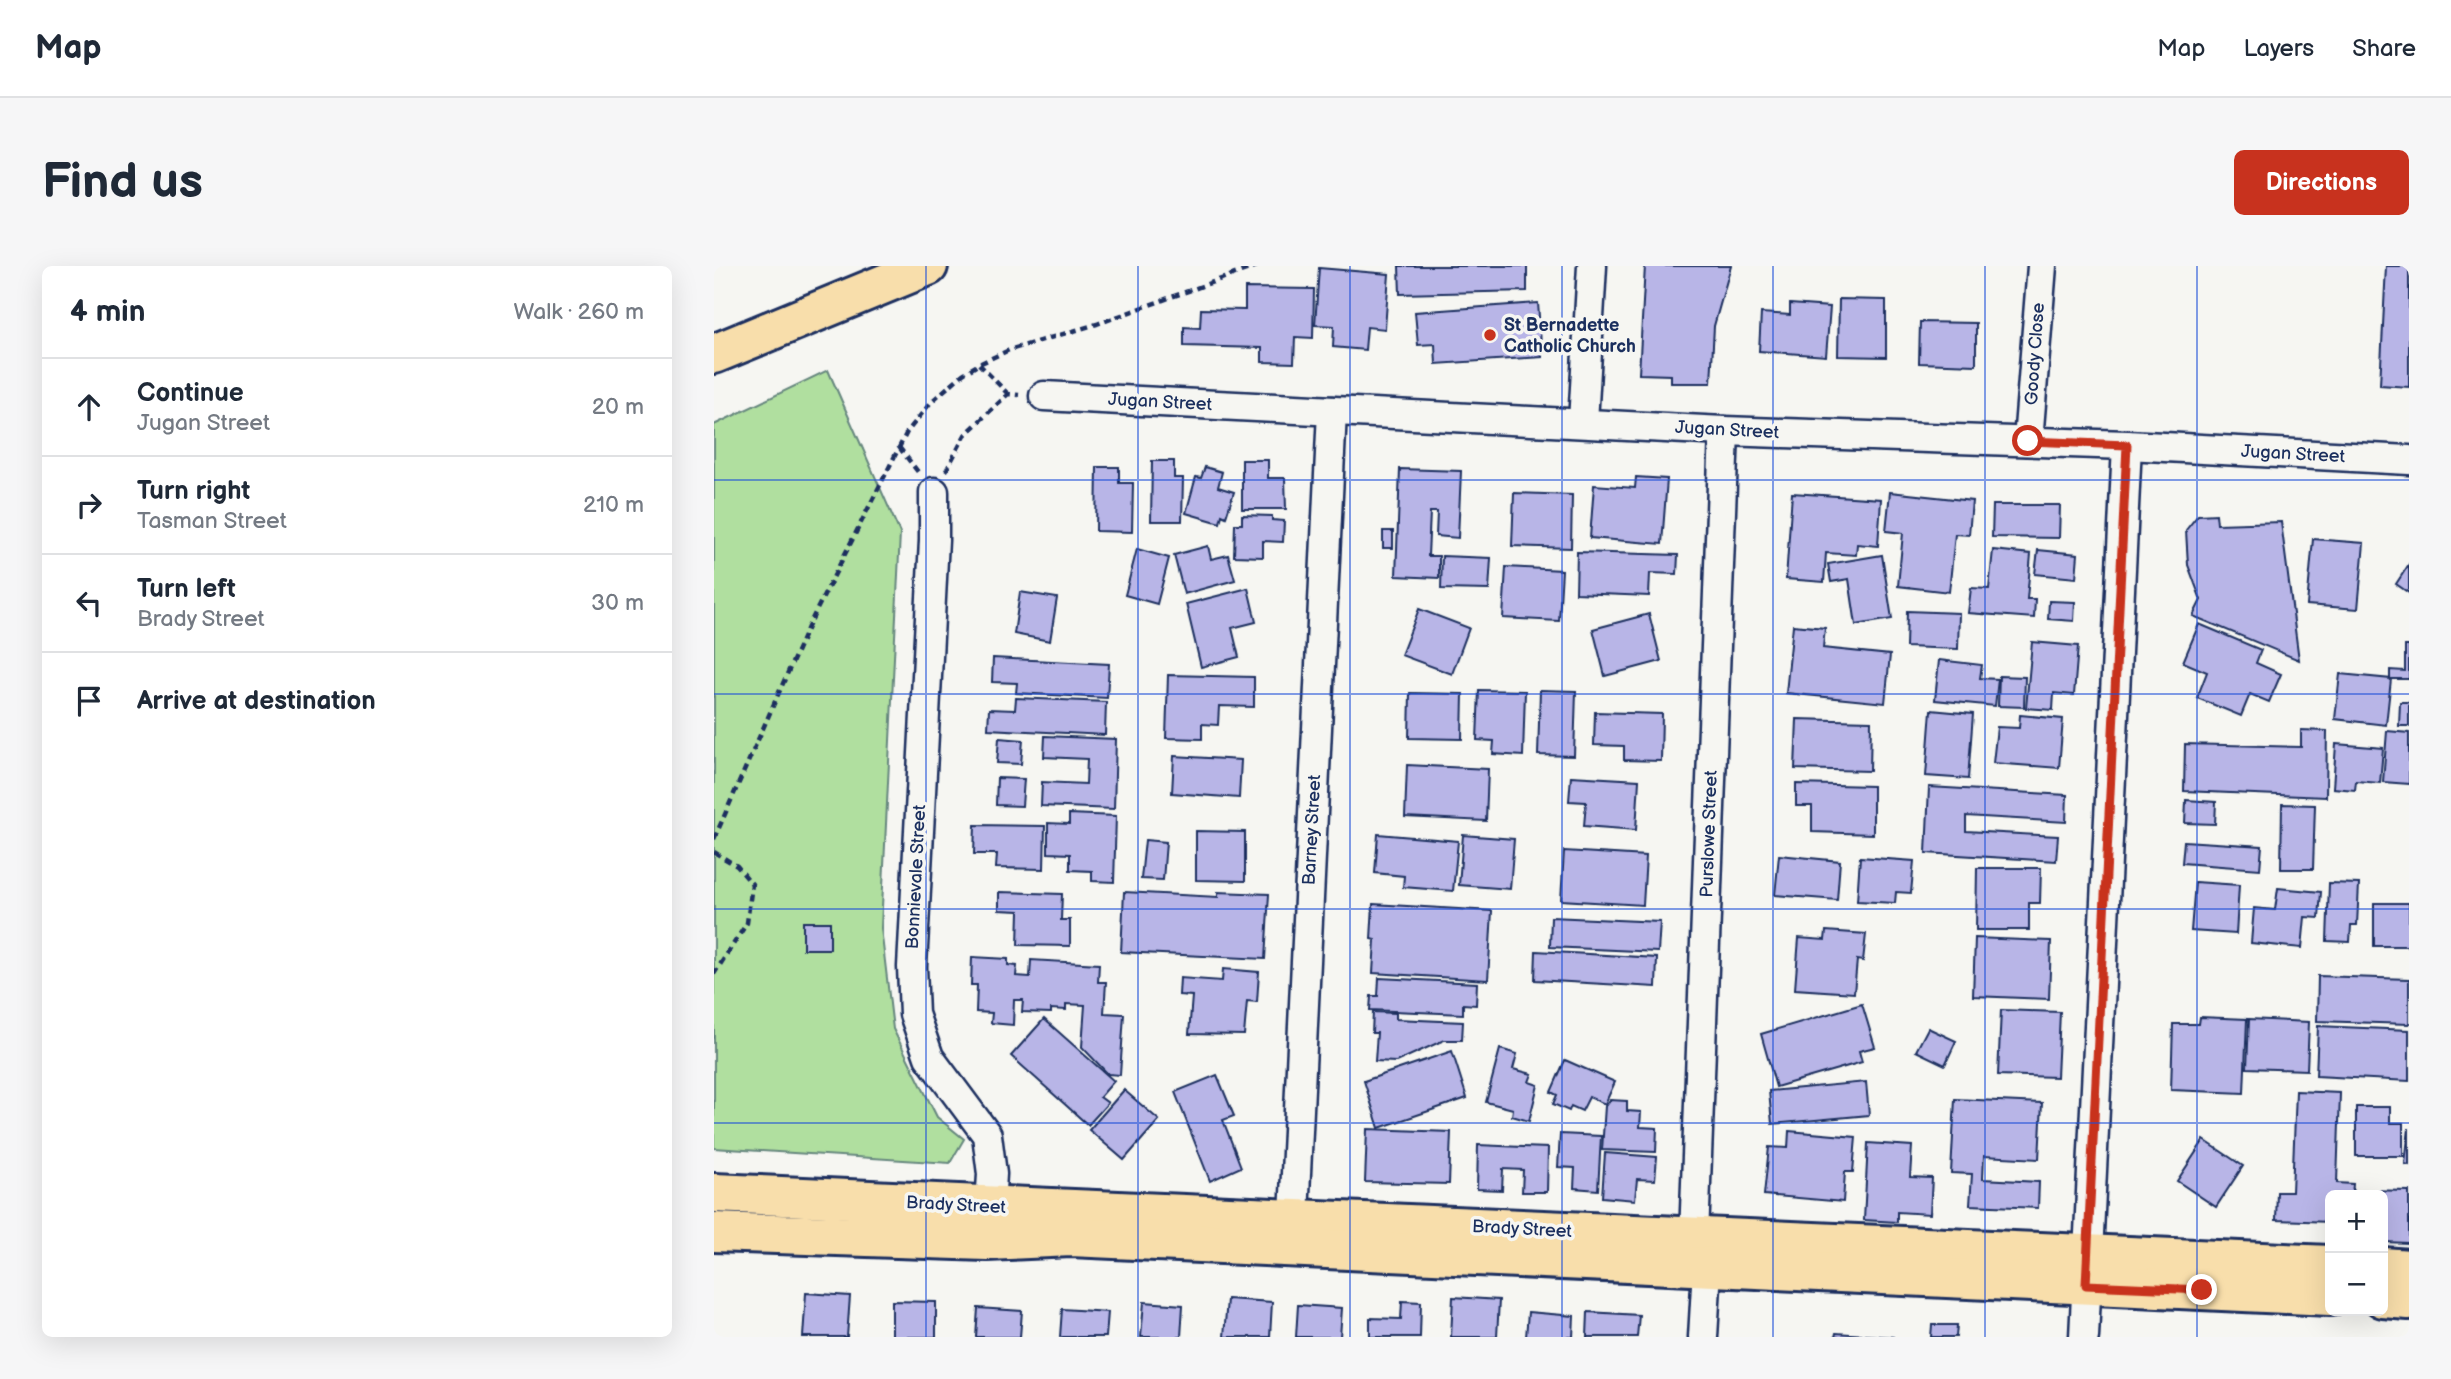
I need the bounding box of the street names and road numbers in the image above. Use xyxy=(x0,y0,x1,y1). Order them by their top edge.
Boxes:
street label: Goody Close xyxy=(2021,302,2049,406)
street label: Jugan Street xyxy=(1107,389,1213,415)
street label: Jugan Street xyxy=(1674,417,1780,443)
street label: Jugan Street xyxy=(2240,441,2346,467)
street label: Purslowe Street xyxy=(1696,770,1722,898)
street label: Barney Street xyxy=(1299,774,1325,886)
street label: Bonnievale Street xyxy=(902,804,930,950)
street label: Brady Street xyxy=(906,1192,1007,1218)
street label: Brady Street xyxy=(1472,1216,1573,1242)

